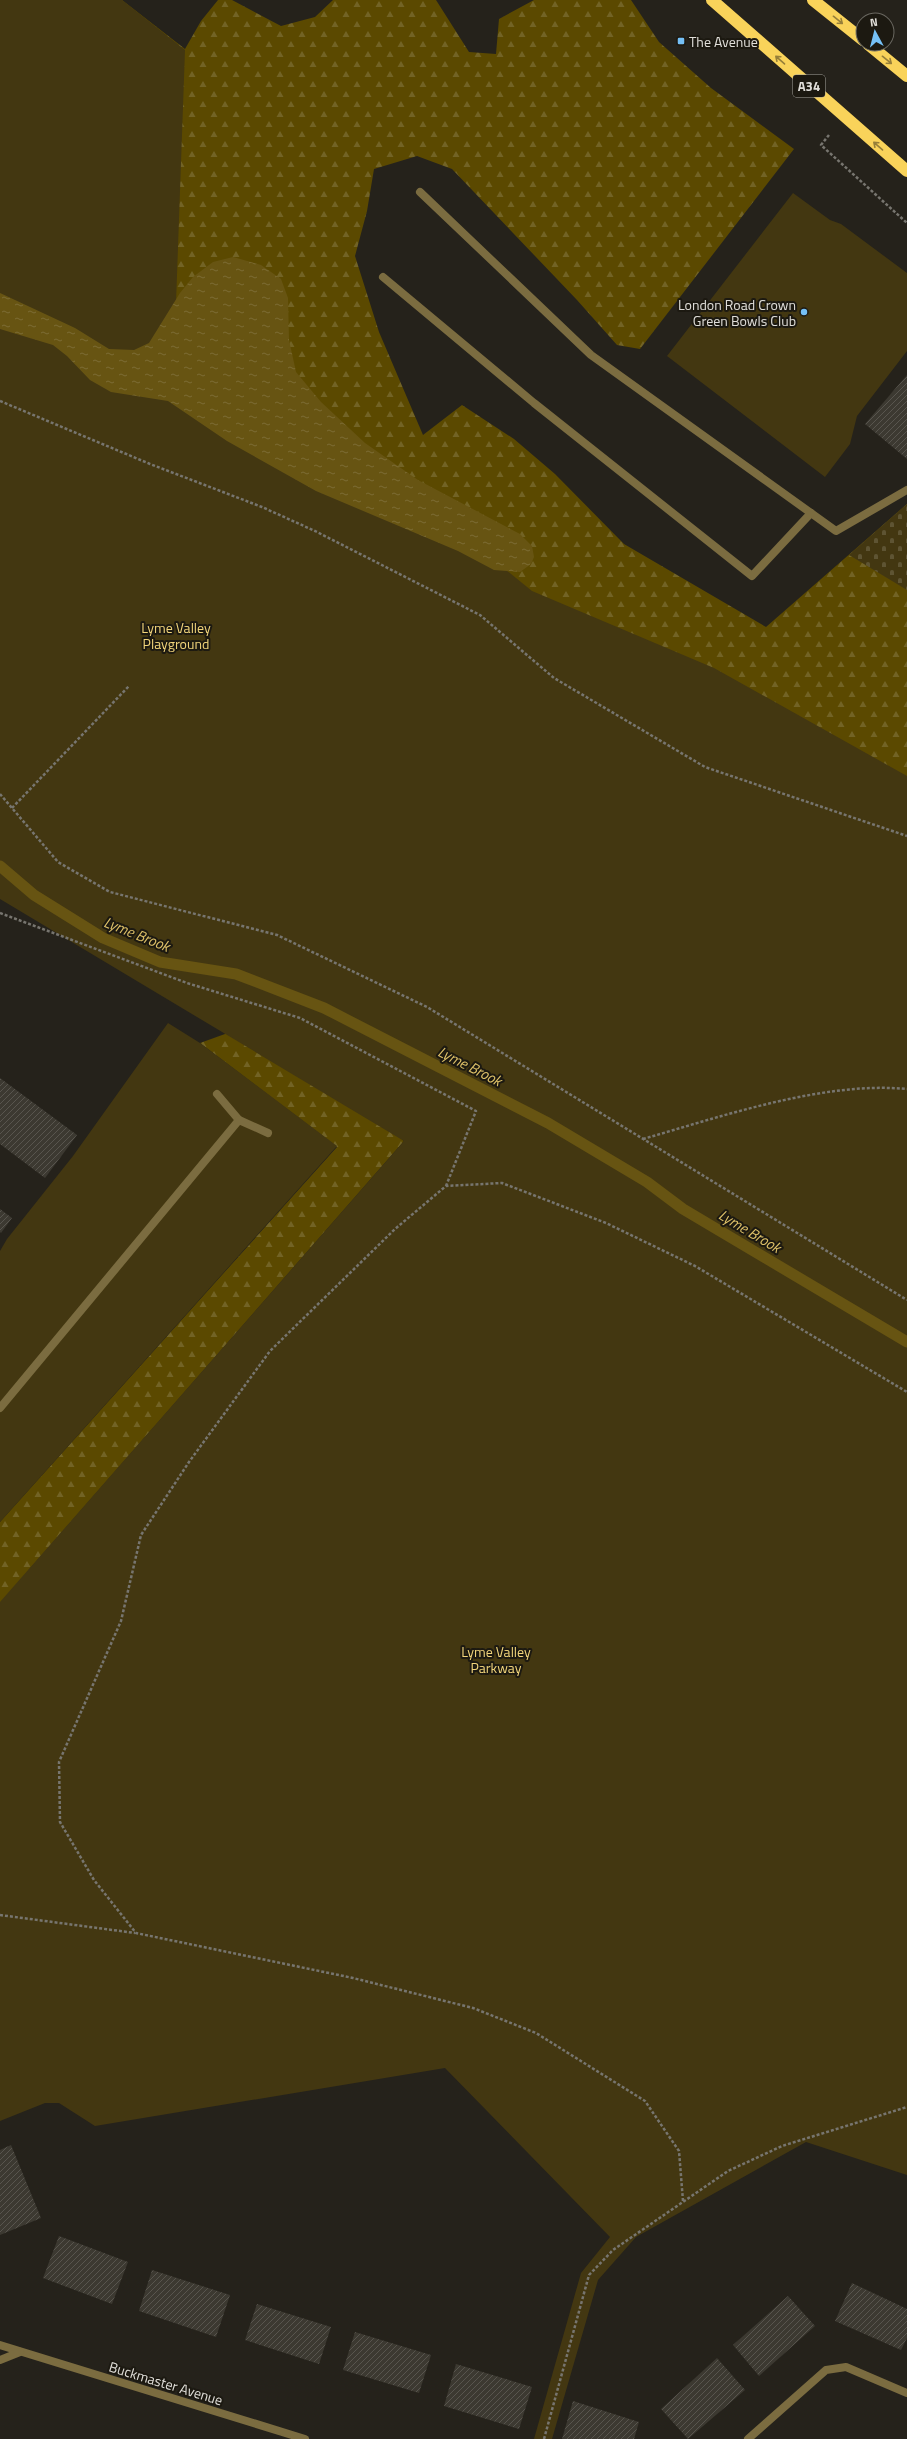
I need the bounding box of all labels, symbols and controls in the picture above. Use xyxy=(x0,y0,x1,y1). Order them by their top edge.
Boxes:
north arrow xyxy=(855,12,895,52)
text: N xyxy=(869,14,879,30)
one-way arrow xyxy=(833,16,844,24)
place label: The Avenue xyxy=(689,31,758,52)
marker: The Avenue xyxy=(676,36,686,46)
one-way arrow xyxy=(775,55,785,64)
one-way arrow xyxy=(882,55,893,64)
road number: A34 xyxy=(793,75,825,97)
one-way arrow xyxy=(872,141,883,150)
place label: London Road Crown Green Bowls Club xyxy=(678,294,796,331)
marker: London Road Crown Green Bowls Club xyxy=(799,307,809,317)
park label: Lyme Valley Playground xyxy=(141,617,211,654)
water label: Lyme Brook xyxy=(101,910,176,958)
water label: Lyme Brook xyxy=(434,1040,508,1093)
water label: Lyme Brook xyxy=(714,1203,788,1260)
park label: Lyme Valley Parkway xyxy=(461,1641,531,1678)
street label: Buckmaster Avenue xyxy=(107,2356,225,2410)

